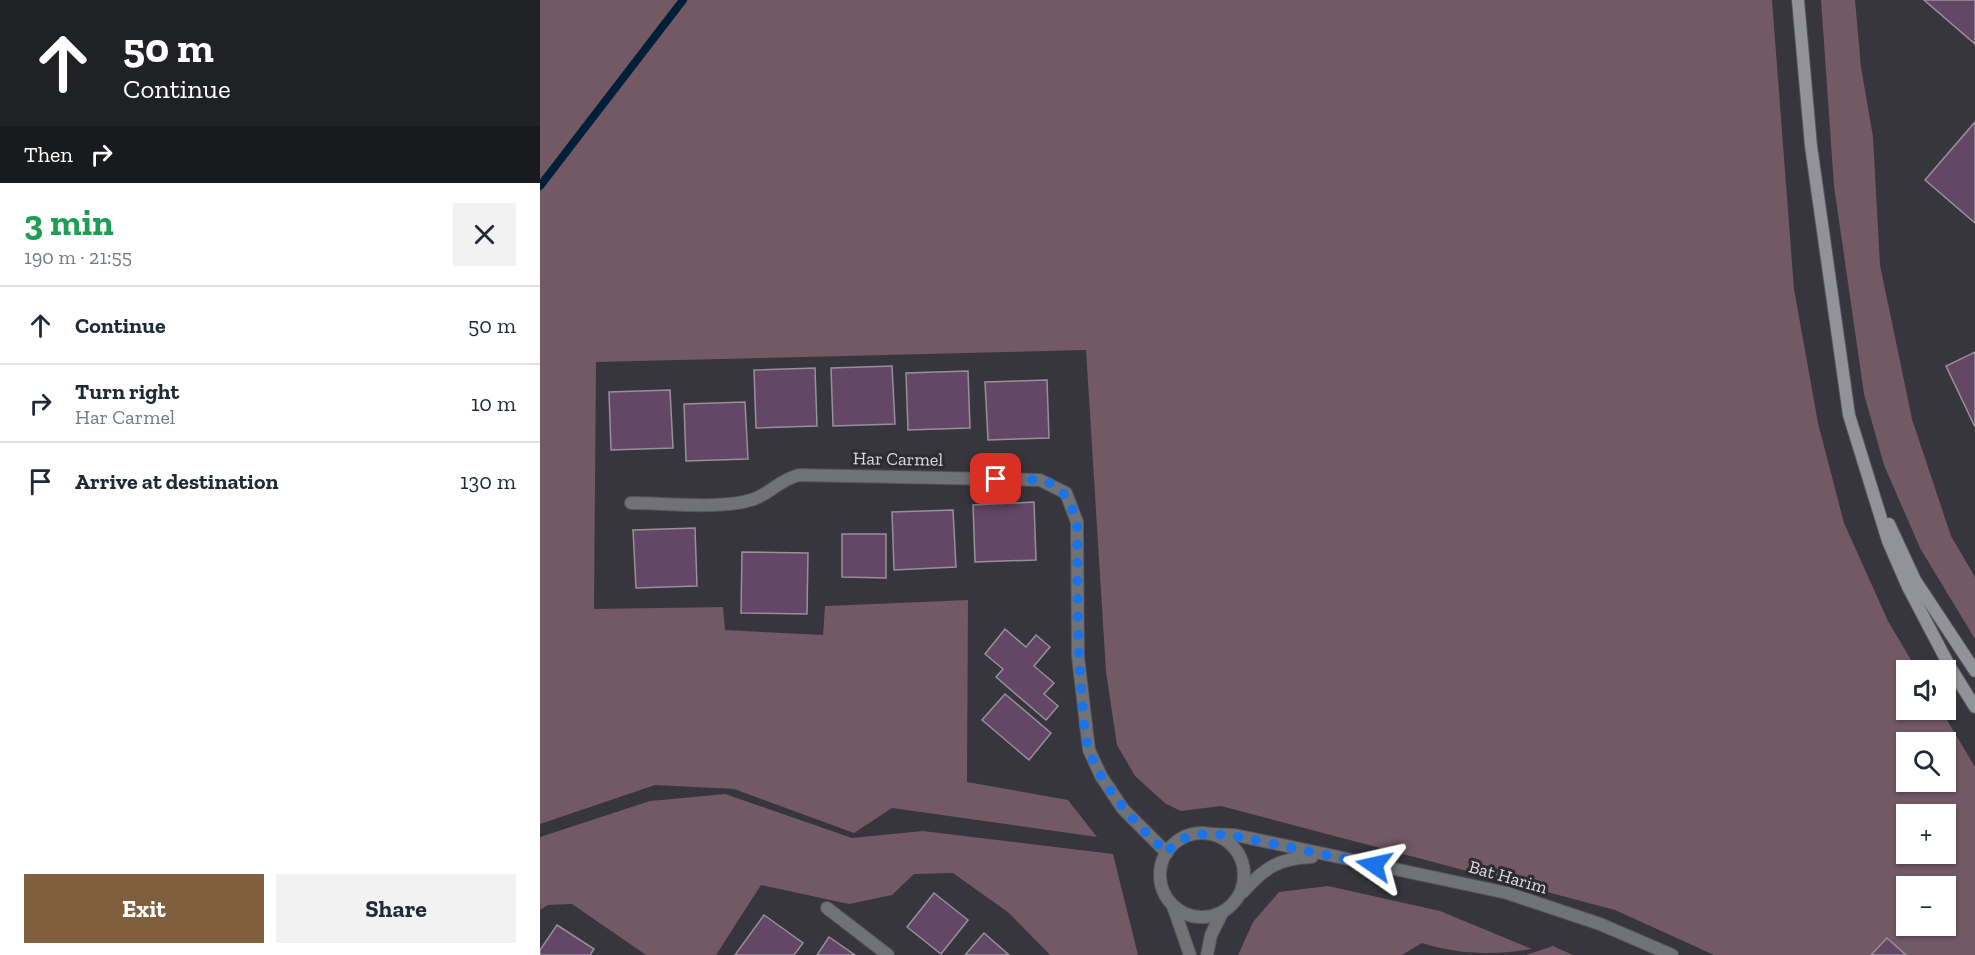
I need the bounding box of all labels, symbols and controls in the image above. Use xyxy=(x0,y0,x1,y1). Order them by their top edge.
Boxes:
text: 50 m xyxy=(123,22,214,73)
icon: ahead xyxy=(24,24,102,102)
text: Continue xyxy=(123,73,231,105)
icon: right xyxy=(85,138,118,171)
text: Then xyxy=(24,141,73,168)
text: 3 min xyxy=(24,201,114,244)
button: close xyxy=(453,203,516,266)
text: 190 m · 21:55 xyxy=(24,245,132,269)
icon: ahead xyxy=(24,309,57,342)
text: Continue xyxy=(75,312,166,339)
text: 50 m xyxy=(468,312,516,339)
text: Turn right xyxy=(75,378,179,405)
icon: right xyxy=(24,387,57,420)
text: 10 m xyxy=(471,390,516,417)
text: Har Carmel xyxy=(75,405,175,429)
street label: Har Carmel xyxy=(853,447,943,471)
pin xyxy=(970,453,1021,504)
icon: arrive xyxy=(979,462,1012,495)
icon: arrive xyxy=(24,465,57,498)
text: Arrive at destination xyxy=(75,468,278,495)
text: 130 m xyxy=(460,468,516,495)
map controls xyxy=(1896,660,1956,936)
button: sound xyxy=(1896,660,1956,720)
button: search xyxy=(1896,732,1956,792)
button: + xyxy=(1896,804,1956,864)
position arrow xyxy=(1342,833,1406,897)
street label: Bat Harim xyxy=(1466,855,1550,899)
button: Exit xyxy=(24,874,264,943)
button: Share xyxy=(276,874,516,943)
button: − xyxy=(1896,876,1956,936)

